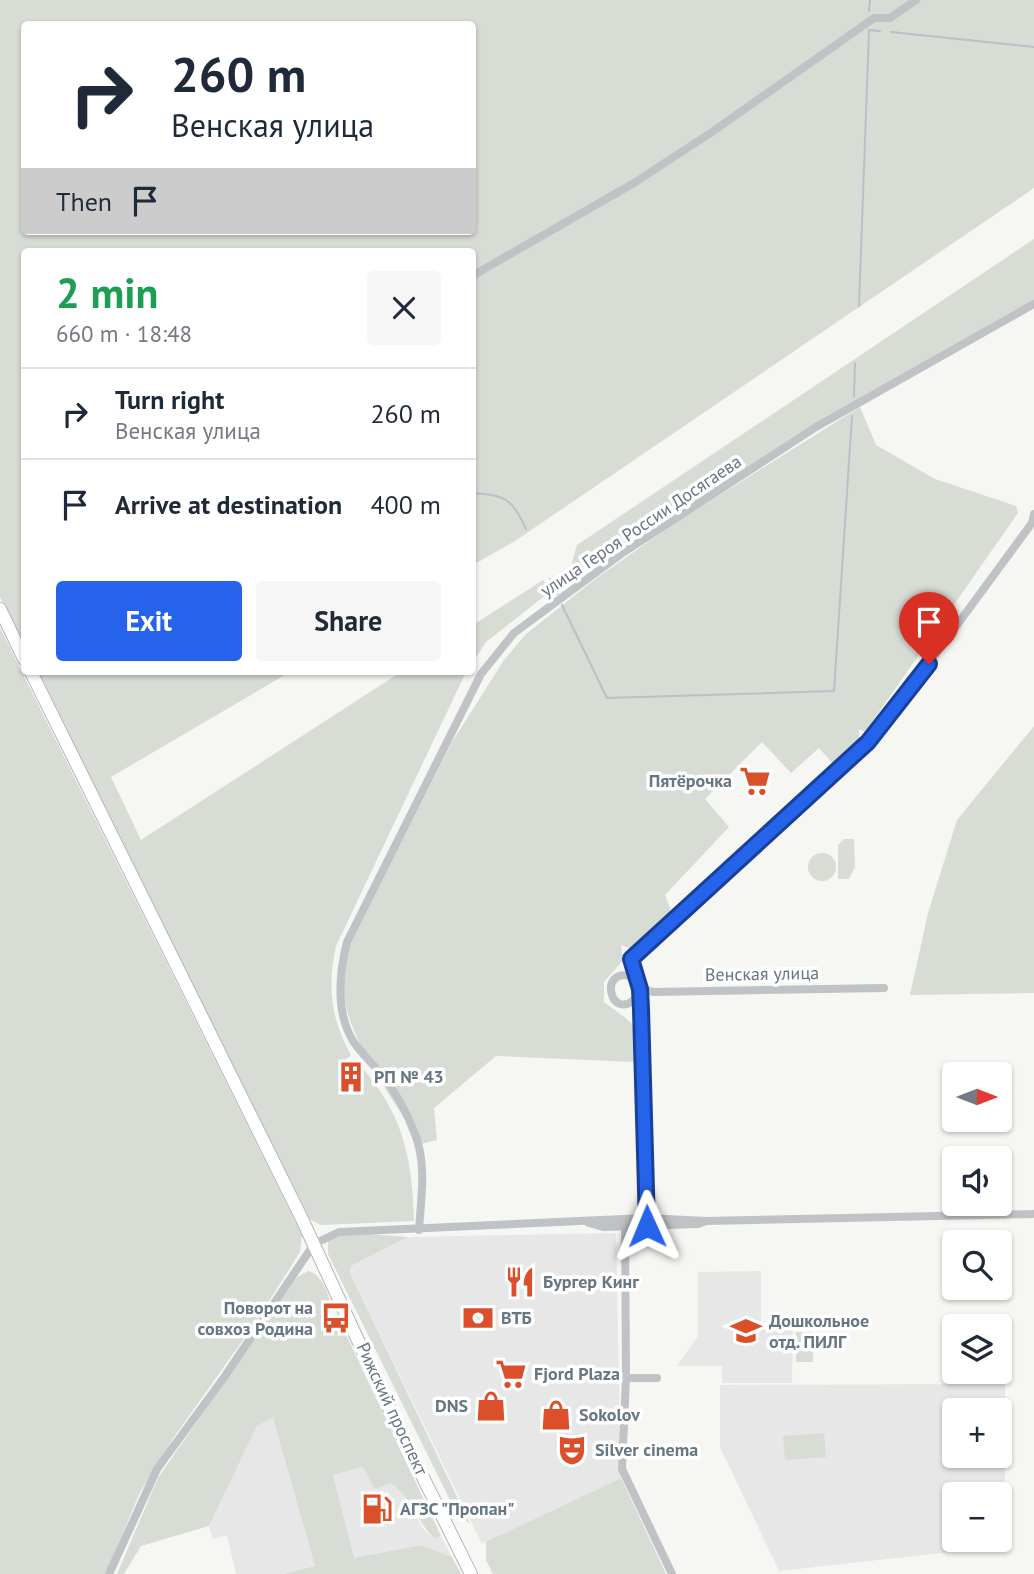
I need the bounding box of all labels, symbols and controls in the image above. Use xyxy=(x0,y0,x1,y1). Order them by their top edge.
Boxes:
text: 260 m xyxy=(171,42,306,106)
icon: right xyxy=(56,49,147,140)
text: Венская улица xyxy=(171,104,374,146)
icon: arrive xyxy=(126,182,164,220)
text: Then xyxy=(56,185,112,218)
text: 2 min xyxy=(56,265,158,320)
button: close xyxy=(367,271,441,345)
text: 660 m · 18:48 xyxy=(56,319,192,348)
text: Turn right xyxy=(115,383,224,416)
icon: right xyxy=(56,395,94,433)
text: 260 m xyxy=(370,397,441,430)
text: Венская улица xyxy=(115,416,261,445)
street label: улица Героя России Досягаева xyxy=(536,450,746,602)
icon: arrive xyxy=(56,486,94,524)
text: Arrive at destination xyxy=(115,488,342,521)
text: 400 m xyxy=(370,488,441,521)
button: Exit xyxy=(56,581,242,661)
button: Share xyxy=(256,581,441,661)
pin xyxy=(899,592,959,664)
icon: arrive xyxy=(910,603,948,641)
supermarket icon: Пятёрочка xyxy=(738,764,772,798)
place label: Пятёрочка xyxy=(649,769,732,792)
street label: Венская улица xyxy=(705,961,819,986)
building icon: РП № 43 xyxy=(334,1060,368,1094)
north arrow xyxy=(942,1062,1012,1132)
map controls xyxy=(942,1062,1012,1552)
place label: РП № 43 xyxy=(374,1065,444,1088)
button: sound xyxy=(942,1146,1012,1216)
position arrow xyxy=(610,1189,684,1263)
button: search xyxy=(942,1230,1012,1300)
restaurant icon: Бургер Кинг xyxy=(503,1265,537,1299)
place label: Бургер Кинг xyxy=(543,1270,639,1293)
place label: Поворот на совхоз Родина xyxy=(198,1296,313,1340)
bus stop icon: Поворот на совхоз Родина xyxy=(319,1301,353,1335)
bank icon: ВТБ xyxy=(461,1301,495,1335)
place label: ВТБ xyxy=(501,1306,532,1329)
place label: Дошкольное отд. ПИЛГ xyxy=(769,1309,869,1353)
school or university icon: Дошкольное отд. ПИЛГ xyxy=(729,1314,763,1348)
button: layers xyxy=(942,1314,1012,1384)
street label: Рижский проспект xyxy=(352,1339,434,1480)
supermarket icon: Fjord Plaza xyxy=(494,1357,528,1391)
place label: Fjord Plaza xyxy=(534,1362,620,1385)
shop icon: DNS xyxy=(474,1389,508,1423)
place label: DNS xyxy=(435,1394,468,1417)
shop icon: Sokolov xyxy=(539,1398,573,1432)
button: + xyxy=(942,1398,1012,1468)
place label: Sokolov xyxy=(579,1403,640,1426)
theatre icon: Silver cinema xyxy=(555,1433,589,1467)
place label: Silver cinema xyxy=(595,1438,698,1461)
button: − xyxy=(942,1482,1012,1552)
fuel station icon: АГЗС "Пропан" xyxy=(360,1492,394,1526)
place label: АГЗС "Пропан" xyxy=(400,1497,515,1520)

